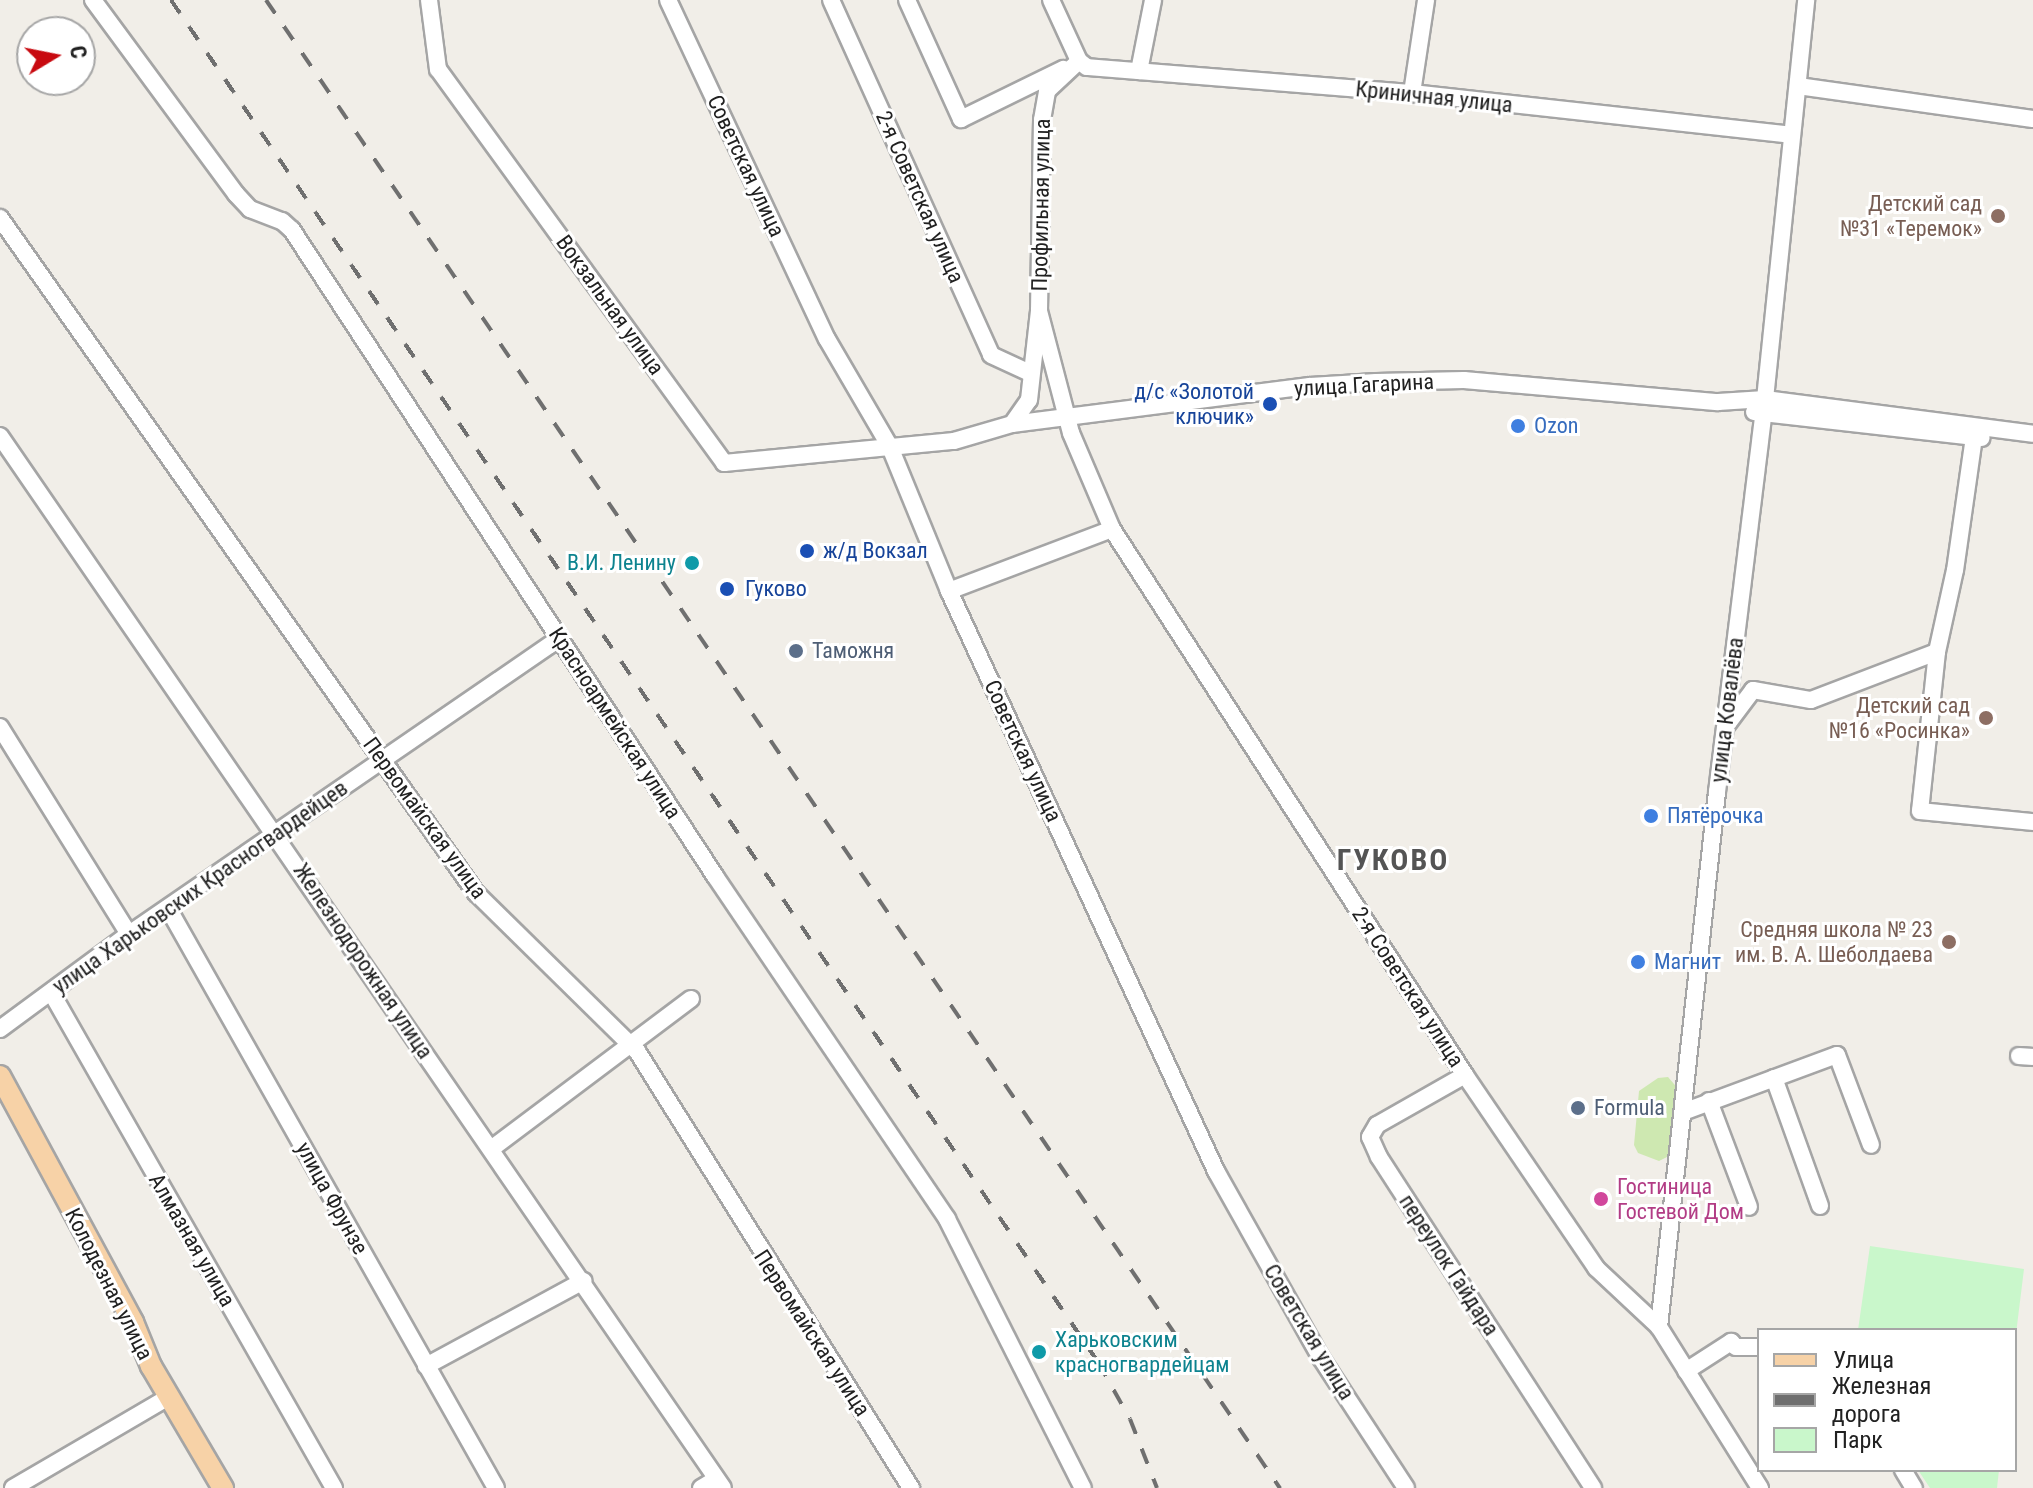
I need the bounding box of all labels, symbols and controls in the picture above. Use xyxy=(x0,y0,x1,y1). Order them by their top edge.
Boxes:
north arrow xyxy=(16,16,96,96)
text: С xyxy=(65,44,92,60)
street label: Криничная улица xyxy=(1354,76,1514,118)
street label: Советская улица xyxy=(702,91,790,241)
street label: 2-я Советская улица xyxy=(870,107,970,287)
street label: Профильная улица xyxy=(1026,118,1056,292)
place label: Детский сад №31 «Теремок» xyxy=(1840,190,1982,242)
marker: Детский сад №31 «Теремок» xyxy=(1989,207,2007,225)
street label: Вокзальная улица xyxy=(550,230,670,380)
street label: улица Гагарина xyxy=(1294,368,1434,402)
place label: д/с «Золотой ключик» xyxy=(1134,378,1254,430)
marker: д/с «Золотой ключик» xyxy=(1261,395,1279,413)
place label: Ozon xyxy=(1534,413,1578,439)
marker: Ozon xyxy=(1509,417,1527,435)
place label: ж/д Вокзал xyxy=(823,538,928,564)
marker: ж/д Вокзал xyxy=(798,542,816,560)
place label: В.И. Ленину xyxy=(567,550,676,576)
marker: В.И. Ленину xyxy=(683,554,701,572)
place label: Гуково xyxy=(745,576,807,602)
marker: Гуково xyxy=(716,578,738,600)
street label: Красноармейская улица xyxy=(543,622,687,824)
street label: улица Ковалёва xyxy=(1705,636,1749,784)
place label: Таможня xyxy=(812,638,894,664)
marker: Таможня xyxy=(787,642,805,660)
street label: Советская улица xyxy=(979,676,1067,826)
place label: Детский сад №16 «Росинка» xyxy=(1829,692,1970,744)
marker: Детский сад №16 «Росинка» xyxy=(1977,709,1995,727)
street label: Первомайская улица xyxy=(358,732,492,904)
street label: улица Харьковских Красногвардейцев xyxy=(47,775,353,999)
place label: Пятёрочка xyxy=(1667,803,1764,829)
marker: Пятёрочка xyxy=(1642,807,1660,825)
district label: ГУКОВО xyxy=(1337,842,1449,878)
street label: Железнодорожная улица xyxy=(288,858,438,1064)
street label: 2-я Советская улица xyxy=(1346,902,1470,1072)
place label: Средняя школа № 23 им. В. А. Шеболдаева xyxy=(1735,916,1933,968)
marker: Средняя школа № 23 им. В. А. Шеболдаева xyxy=(1940,933,1958,951)
place label: Магнит xyxy=(1654,949,1721,975)
marker: Магнит xyxy=(1629,953,1647,971)
place label: Formula xyxy=(1594,1095,1665,1121)
marker: Formula xyxy=(1569,1099,1587,1117)
street label: улица Фрунзе xyxy=(290,1137,374,1259)
street label: Алмазная улица xyxy=(143,1169,241,1311)
place label: Гостиница Гостевой Дом xyxy=(1617,1173,1744,1224)
street label: переулок Гайдара xyxy=(1394,1189,1504,1341)
marker: Гостиница Гостевой Дом xyxy=(1592,1190,1610,1208)
street label: Колодезная улица xyxy=(59,1204,159,1364)
street label: Первомайская улица xyxy=(748,1245,876,1421)
street label: Советская улица xyxy=(1258,1259,1360,1405)
place label: Харьковским красногвардейцам xyxy=(1055,1326,1229,1378)
legend xyxy=(1757,1328,2017,1472)
marker: Харьковским красногвардейцам xyxy=(1030,1343,1048,1361)
text: Улица xyxy=(1833,1346,1894,1374)
text: Железная дорога xyxy=(1832,1372,1931,1428)
text: Парк xyxy=(1833,1426,1883,1454)

